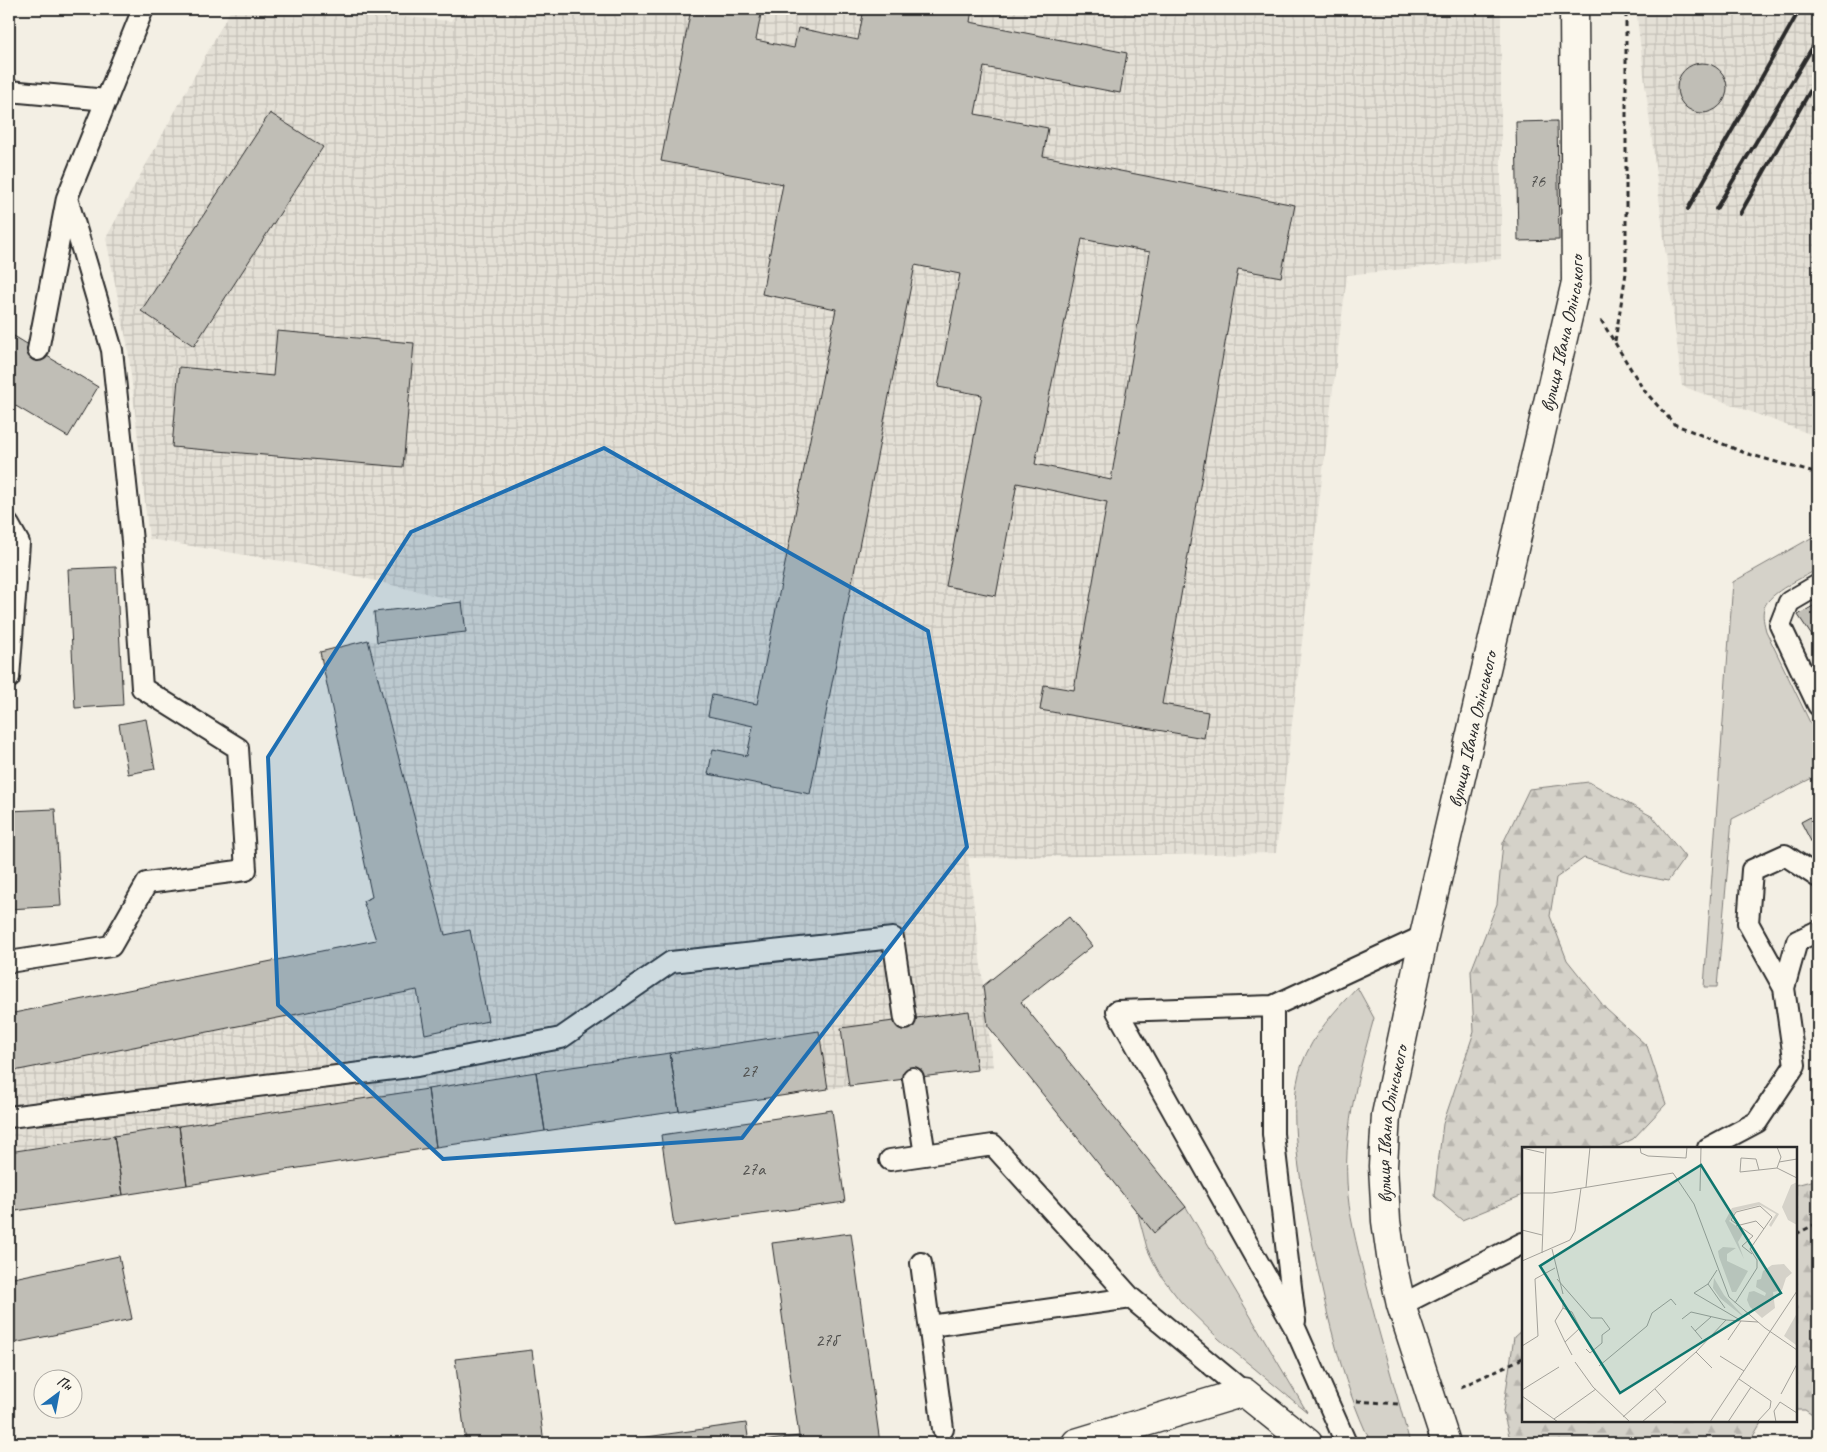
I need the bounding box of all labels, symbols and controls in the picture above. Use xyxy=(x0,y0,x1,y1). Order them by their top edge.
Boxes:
house number: 76 xyxy=(1529,170,1546,192)
street label: вулиця Івана Олінського xyxy=(1534,253,1589,414)
street label: вулиця Івана Олінського xyxy=(1442,647,1503,810)
street label: вулиця Івана Олінського xyxy=(1370,1041,1413,1204)
house number: 27 xyxy=(741,1060,758,1082)
inset map xyxy=(1522,1147,1797,1422)
house number: 27а xyxy=(741,1158,766,1180)
house number: 27б xyxy=(815,1329,841,1351)
north arrow xyxy=(32,1370,82,1420)
text: Пн xyxy=(54,1372,76,1395)

